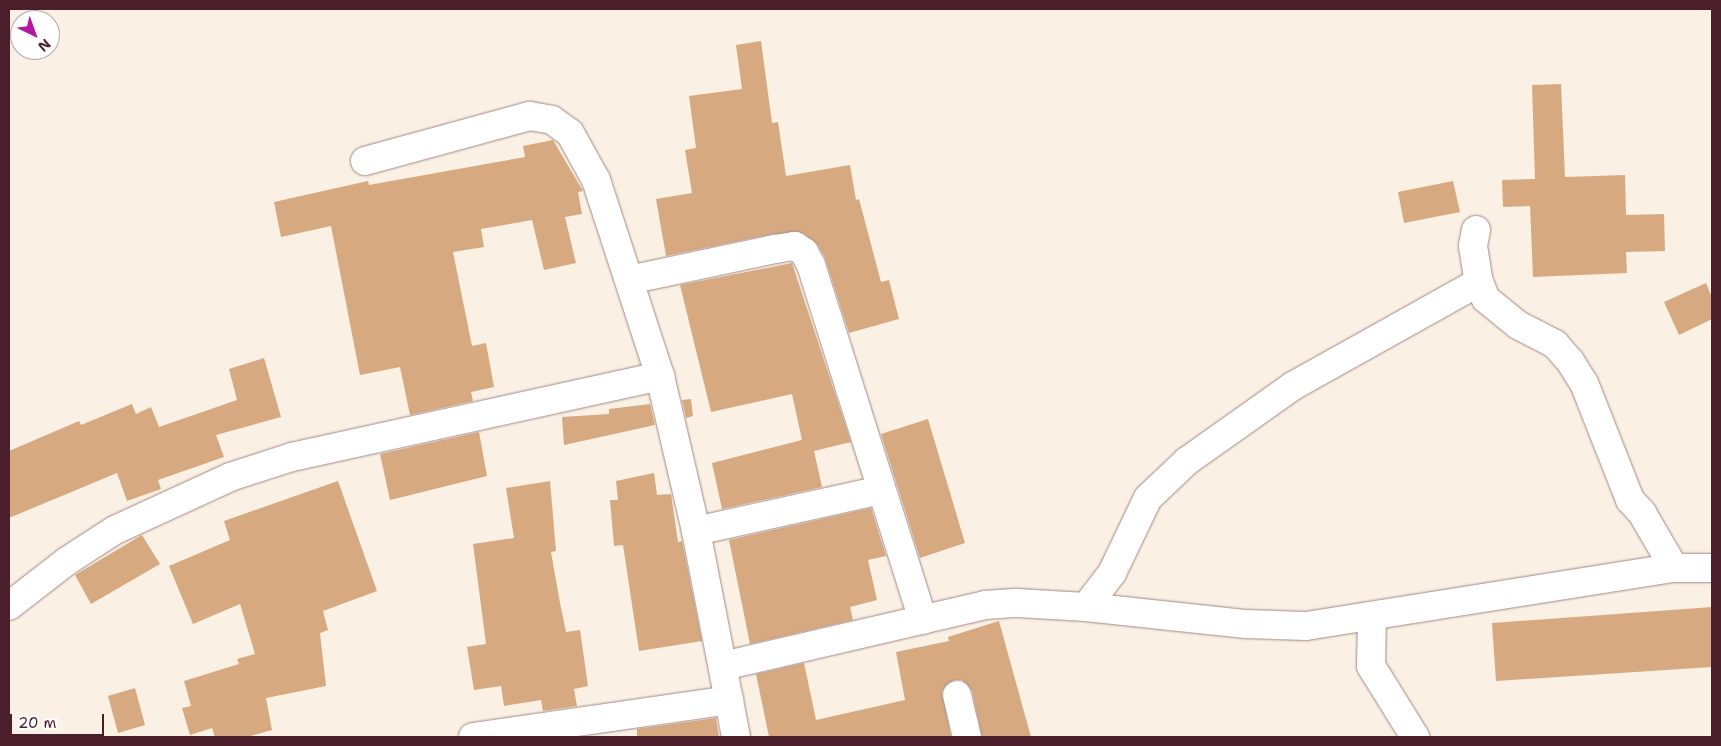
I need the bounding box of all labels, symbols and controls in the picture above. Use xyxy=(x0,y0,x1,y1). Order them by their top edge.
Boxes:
north arrow xyxy=(10,10,60,60)
text: N xyxy=(34,35,55,56)
scale bar xyxy=(12,704,106,736)
text: 20 m xyxy=(18,713,57,733)

